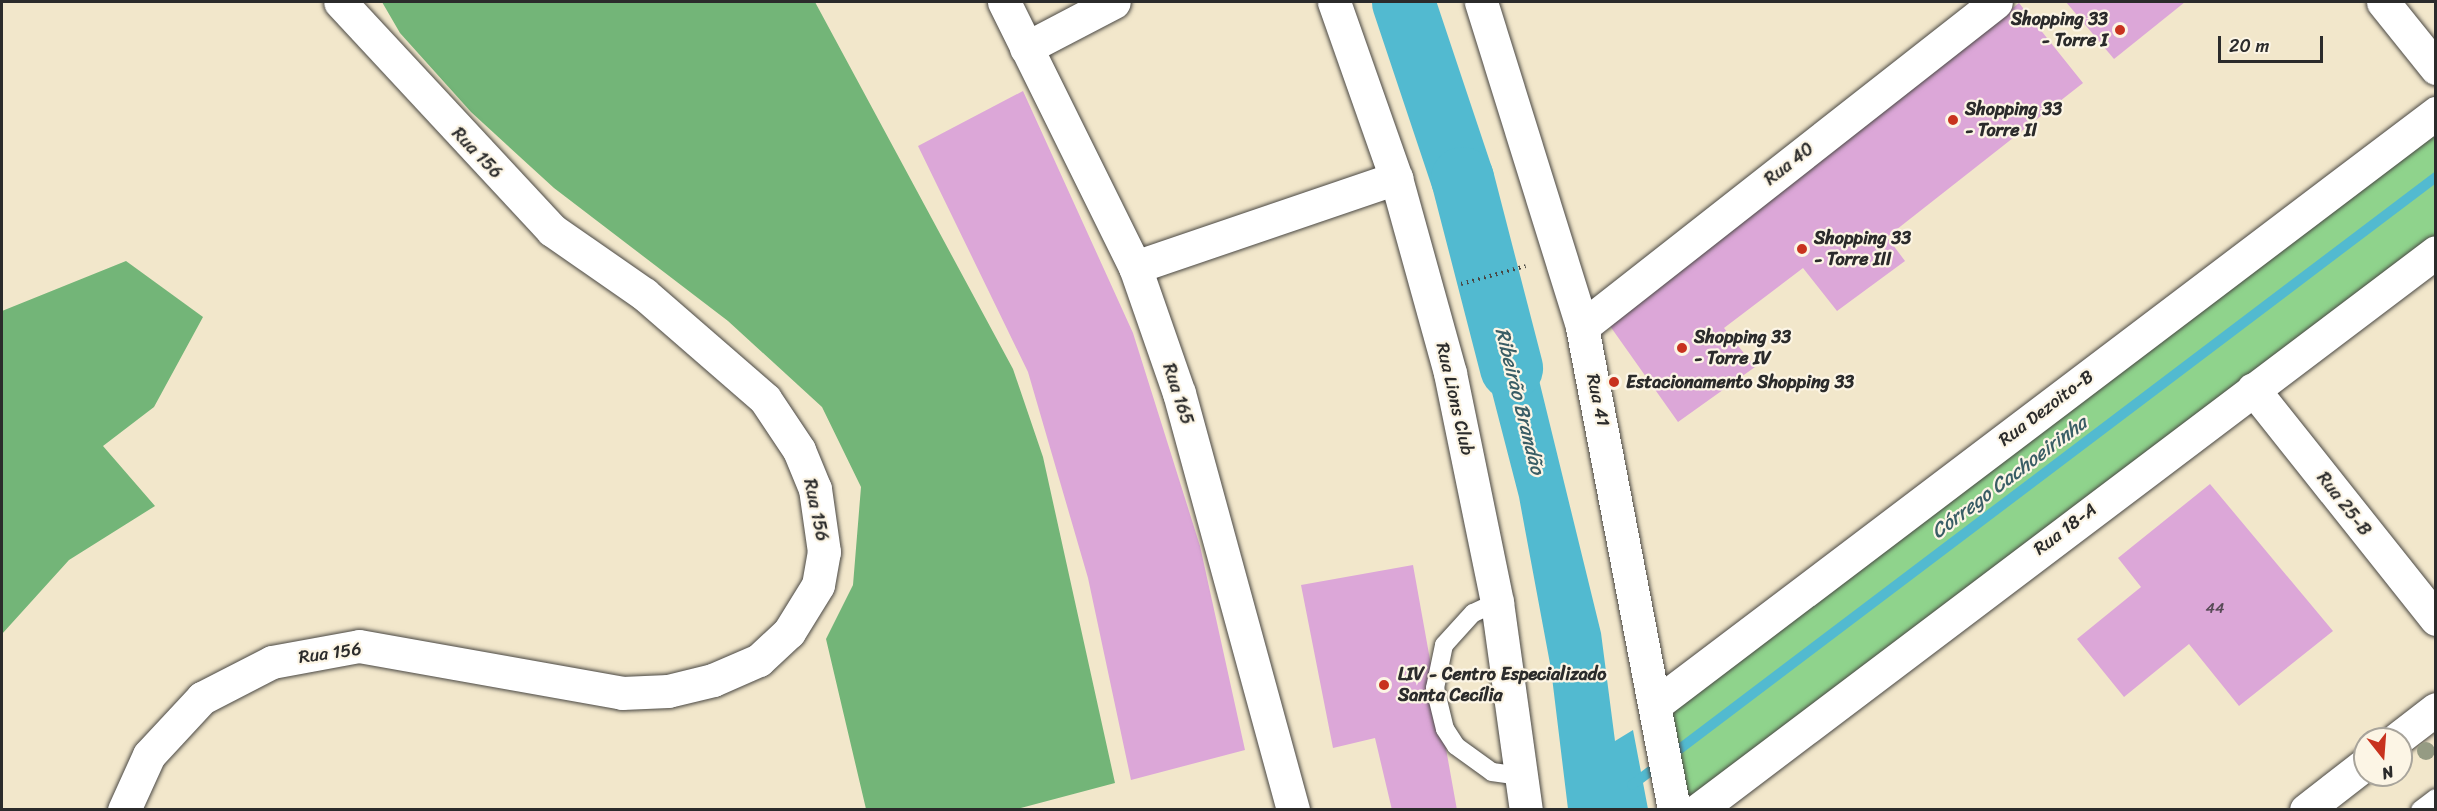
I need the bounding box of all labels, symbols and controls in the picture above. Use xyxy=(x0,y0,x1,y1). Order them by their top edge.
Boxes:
place label: Shopping 33 - Torre I xyxy=(2011,9,2108,52)
marker: Shopping 33 - Torre I xyxy=(2113,23,2127,37)
scale bar xyxy=(2221,24,2326,62)
text: 20 m xyxy=(2229,30,2269,62)
place label: Shopping 33 - Torre II xyxy=(1965,99,2062,142)
marker: Shopping 33 - Torre II xyxy=(1946,113,1960,127)
street label: Rua 156 xyxy=(447,123,507,183)
street label: Rua 40 xyxy=(1760,138,1818,190)
place label: Shopping 33 - Torre III xyxy=(1814,228,1911,270)
marker: Shopping 33 - Torre III xyxy=(1795,242,1809,256)
water label: Ribeirão Brandão xyxy=(1490,325,1550,477)
place label: Shopping 33 - Torre IV xyxy=(1694,327,1791,370)
street label: Rua Lions Club xyxy=(1432,341,1478,457)
marker: Shopping 33 - Torre IV xyxy=(1675,341,1689,355)
street label: Rua 165 xyxy=(1158,361,1198,427)
street label: Rua Dezoito-B xyxy=(1994,365,2098,451)
place label: Estacionamento Shopping 33 xyxy=(1626,371,1854,393)
street label: Rua 41 xyxy=(1582,372,1614,428)
marker: Estacionamento Shopping 33 xyxy=(1607,375,1621,389)
water label: Córrego Cachoeirinha xyxy=(1927,411,2091,543)
street label: Rua 25-B xyxy=(2312,468,2376,540)
street label: Rua 156 xyxy=(799,477,833,543)
street label: Rua 18-A xyxy=(2029,498,2101,560)
house number: 44 xyxy=(2206,600,2224,618)
street label: Rua 156 xyxy=(297,638,363,668)
place label: LIV - Centro Especializado Santa Cecília xyxy=(1398,664,1607,706)
marker: LIV - Centro Especializado Santa Cecília xyxy=(1375,676,1393,694)
north arrow xyxy=(2353,727,2413,787)
text: N xyxy=(2378,757,2397,788)

